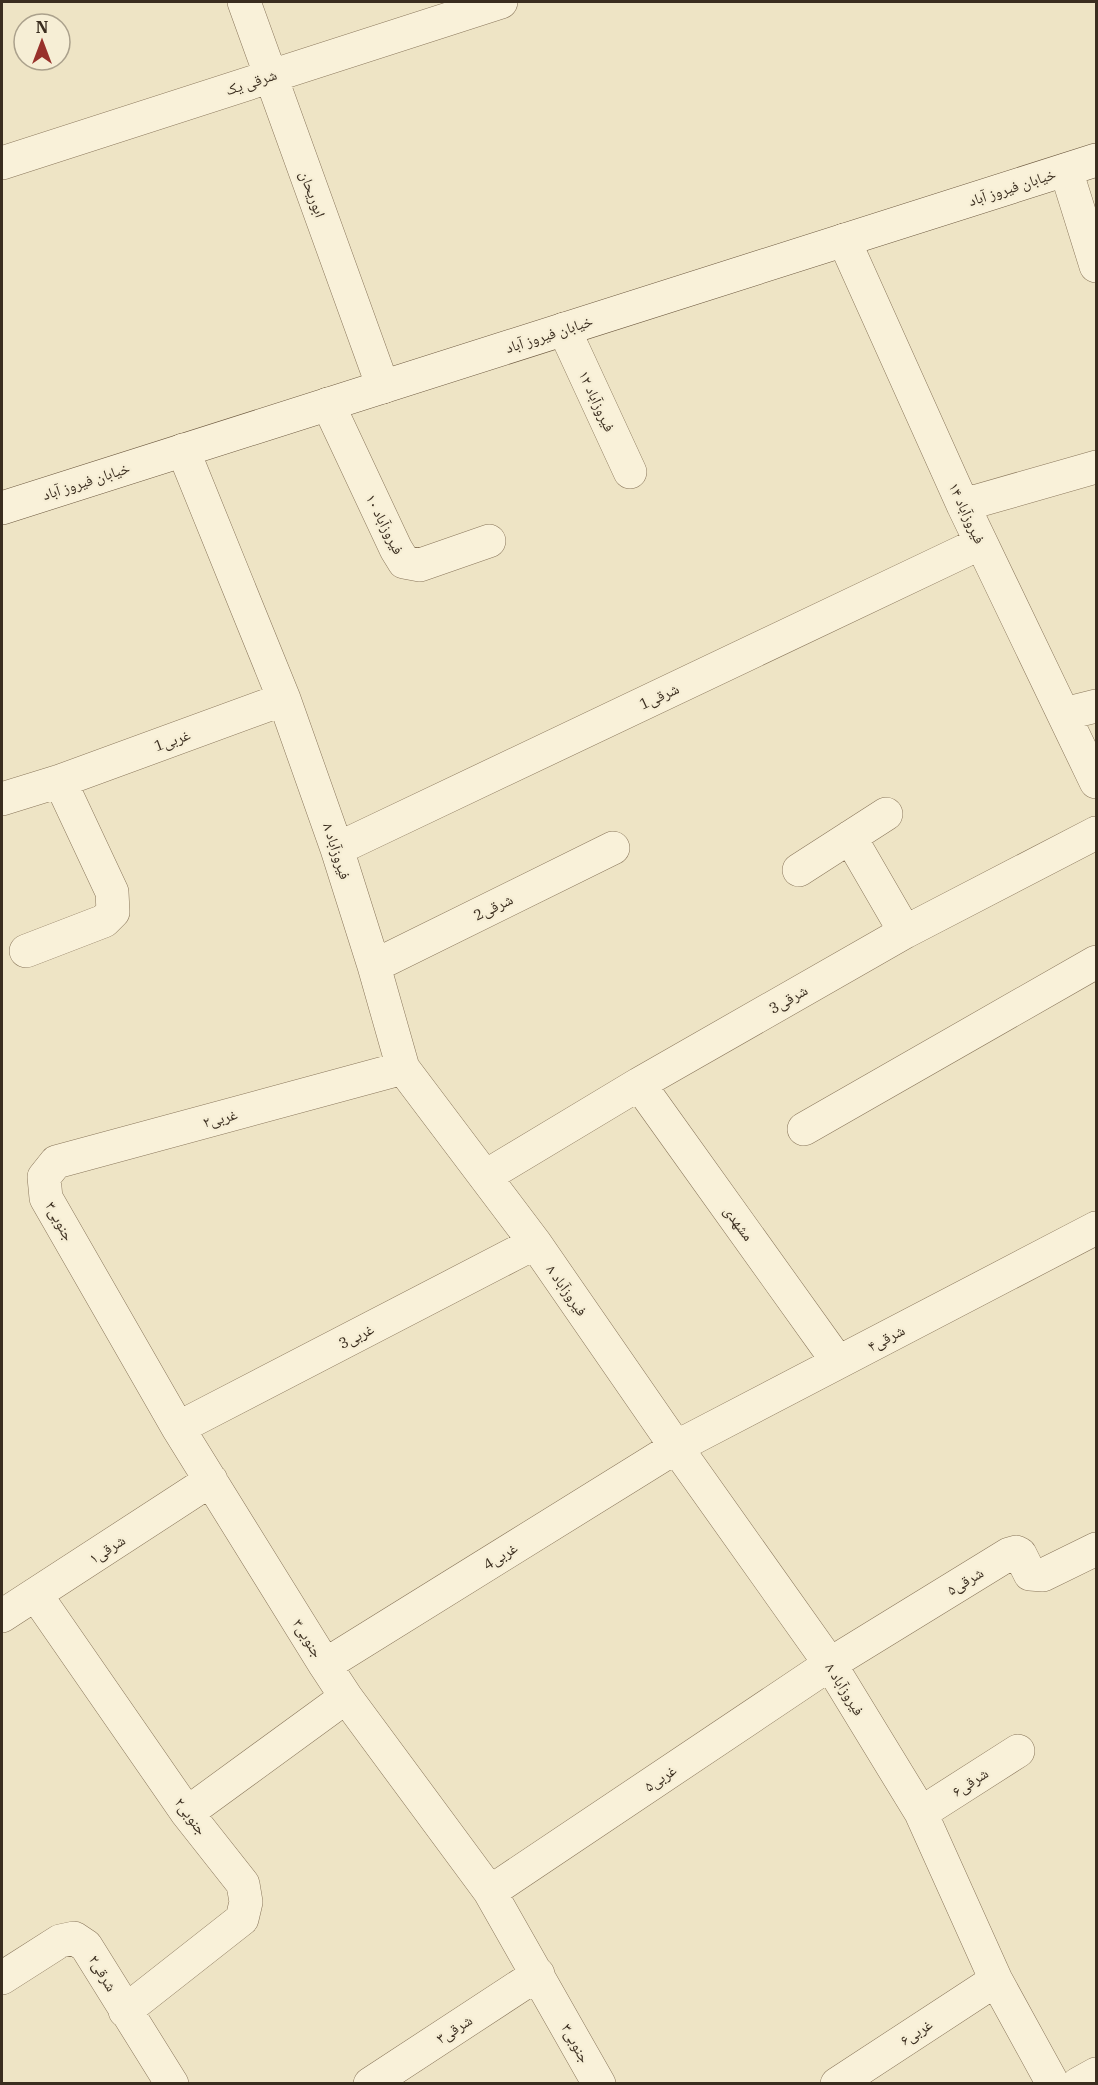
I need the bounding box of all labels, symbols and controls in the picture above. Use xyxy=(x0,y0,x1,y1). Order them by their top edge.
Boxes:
north arrow xyxy=(12,12,72,72)
text: N xyxy=(36,17,48,37)
street label: شرقی یک xyxy=(223,65,279,100)
street label: خیابان فیروز آباد xyxy=(966,164,1059,211)
street label: ابوریحان xyxy=(295,168,330,220)
street label: خیابان فیروز آباد xyxy=(503,311,596,358)
street label: فیروزآباد ۱۲ xyxy=(575,367,619,435)
street label: خیابان فیروز آباد xyxy=(40,458,133,505)
street label: فیروزآباد ۱۴ xyxy=(945,479,989,547)
street label: فیروزآباد ۱۰ xyxy=(362,491,408,557)
street label: شرقی1 xyxy=(636,679,682,714)
street label: غربی1 xyxy=(151,725,193,756)
street label: فیروزآباد ۸ xyxy=(319,820,355,882)
street label: شرقی2 xyxy=(470,889,516,926)
street label: شرقی3 xyxy=(765,980,811,1018)
street label: غربی۲ xyxy=(201,1104,240,1133)
street label: جنوبی۳ xyxy=(41,1198,79,1245)
street label: مشهدی xyxy=(719,1202,758,1245)
street label: فیروزآباد ۸ xyxy=(542,1261,592,1319)
street label: غربی3 xyxy=(335,1319,378,1354)
street label: شرقی۴ xyxy=(864,1320,908,1356)
street label: شرقی۱ xyxy=(85,1530,129,1569)
street label: غربی4 xyxy=(479,1538,522,1575)
street label: شرقی۵ xyxy=(943,1563,987,1600)
street label: جنوبی۳ xyxy=(288,1615,327,1662)
street label: فیروزآباد ۸ xyxy=(821,1659,869,1719)
street label: غربی۵ xyxy=(640,1760,681,1796)
street label: شرقی۶ xyxy=(948,1763,992,1802)
street label: جنوبی۲ xyxy=(170,1793,212,1840)
street label: شرقی۲ xyxy=(84,1951,121,1995)
street label: شرقی۳ xyxy=(432,2010,476,2049)
street label: غربی۶ xyxy=(896,2014,937,2050)
street label: جنوبی۳ xyxy=(557,2020,595,2067)

